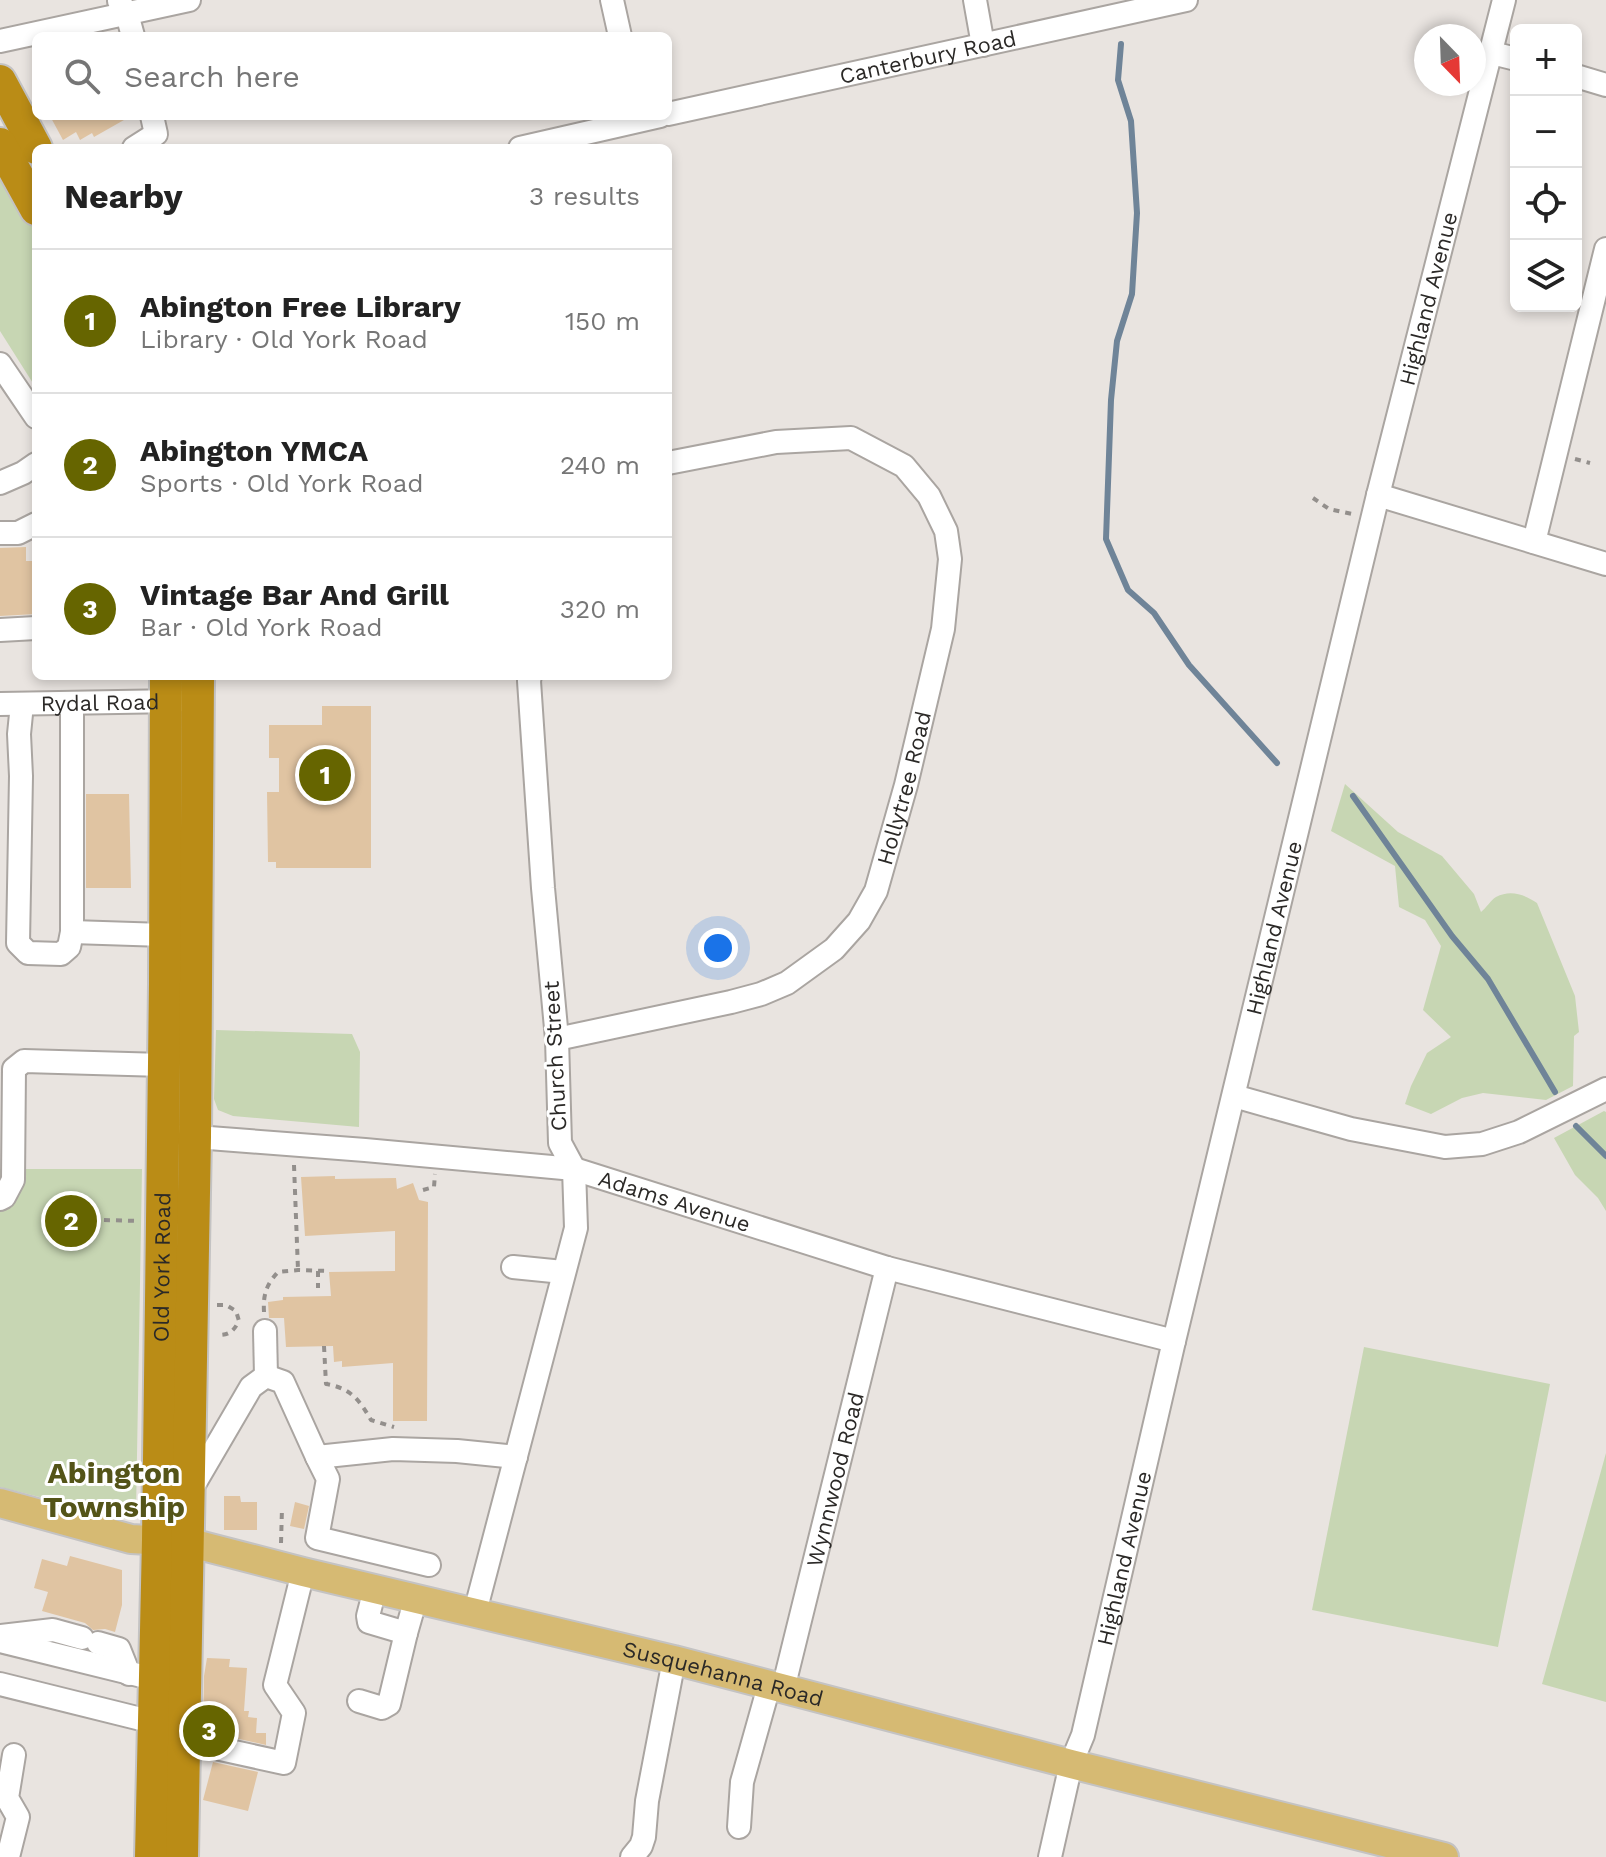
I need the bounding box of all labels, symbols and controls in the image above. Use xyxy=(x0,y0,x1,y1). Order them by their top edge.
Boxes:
north arrow xyxy=(1414,24,1486,96)
map controls xyxy=(1510,24,1582,312)
button: + xyxy=(1510,24,1582,96)
street label: Canterbury Road xyxy=(837,25,1019,88)
search box xyxy=(32,32,672,120)
icon: search xyxy=(60,54,104,98)
text: Search here xyxy=(124,59,300,94)
button: − xyxy=(1510,96,1582,168)
button: locate xyxy=(1510,168,1582,240)
text: Nearby xyxy=(64,176,183,216)
text: 3 results xyxy=(529,181,640,211)
street label: Highland Avenue xyxy=(1394,209,1462,388)
button: layers xyxy=(1510,240,1582,312)
text: Abington Free Library xyxy=(140,289,461,324)
text: 1 xyxy=(84,306,96,336)
text: 150 m xyxy=(565,306,640,336)
text: Library · Old York Road xyxy=(140,324,428,354)
text: Abington YMCA xyxy=(140,433,368,468)
text: 2 xyxy=(82,450,98,480)
text: 240 m xyxy=(560,450,640,480)
text: Sports · Old York Road xyxy=(140,468,424,498)
text: Vintage Bar And Grill xyxy=(140,577,449,612)
text: 3 xyxy=(82,594,98,624)
text: 320 m xyxy=(560,594,640,624)
text: Bar · Old York Road xyxy=(140,612,383,642)
street label: Rydal Road xyxy=(40,689,160,716)
street label: Hollytree Road xyxy=(872,709,936,868)
pin: 1 xyxy=(299,745,351,805)
street label: Highland Avenue xyxy=(1241,838,1307,1018)
your location xyxy=(698,928,738,968)
street label: Church Street xyxy=(539,980,571,1132)
street label: Adams Avenue xyxy=(596,1165,754,1237)
pin: 2 xyxy=(45,1191,97,1251)
street label: Old York Road xyxy=(148,1192,175,1342)
street label: Wynnwood Road xyxy=(801,1389,868,1569)
district label: Abington Township xyxy=(43,1455,185,1524)
street label: Highland Avenue xyxy=(1092,1469,1156,1648)
street label: Susquehanna Road xyxy=(621,1636,826,1711)
pin: 3 xyxy=(183,1701,235,1761)

